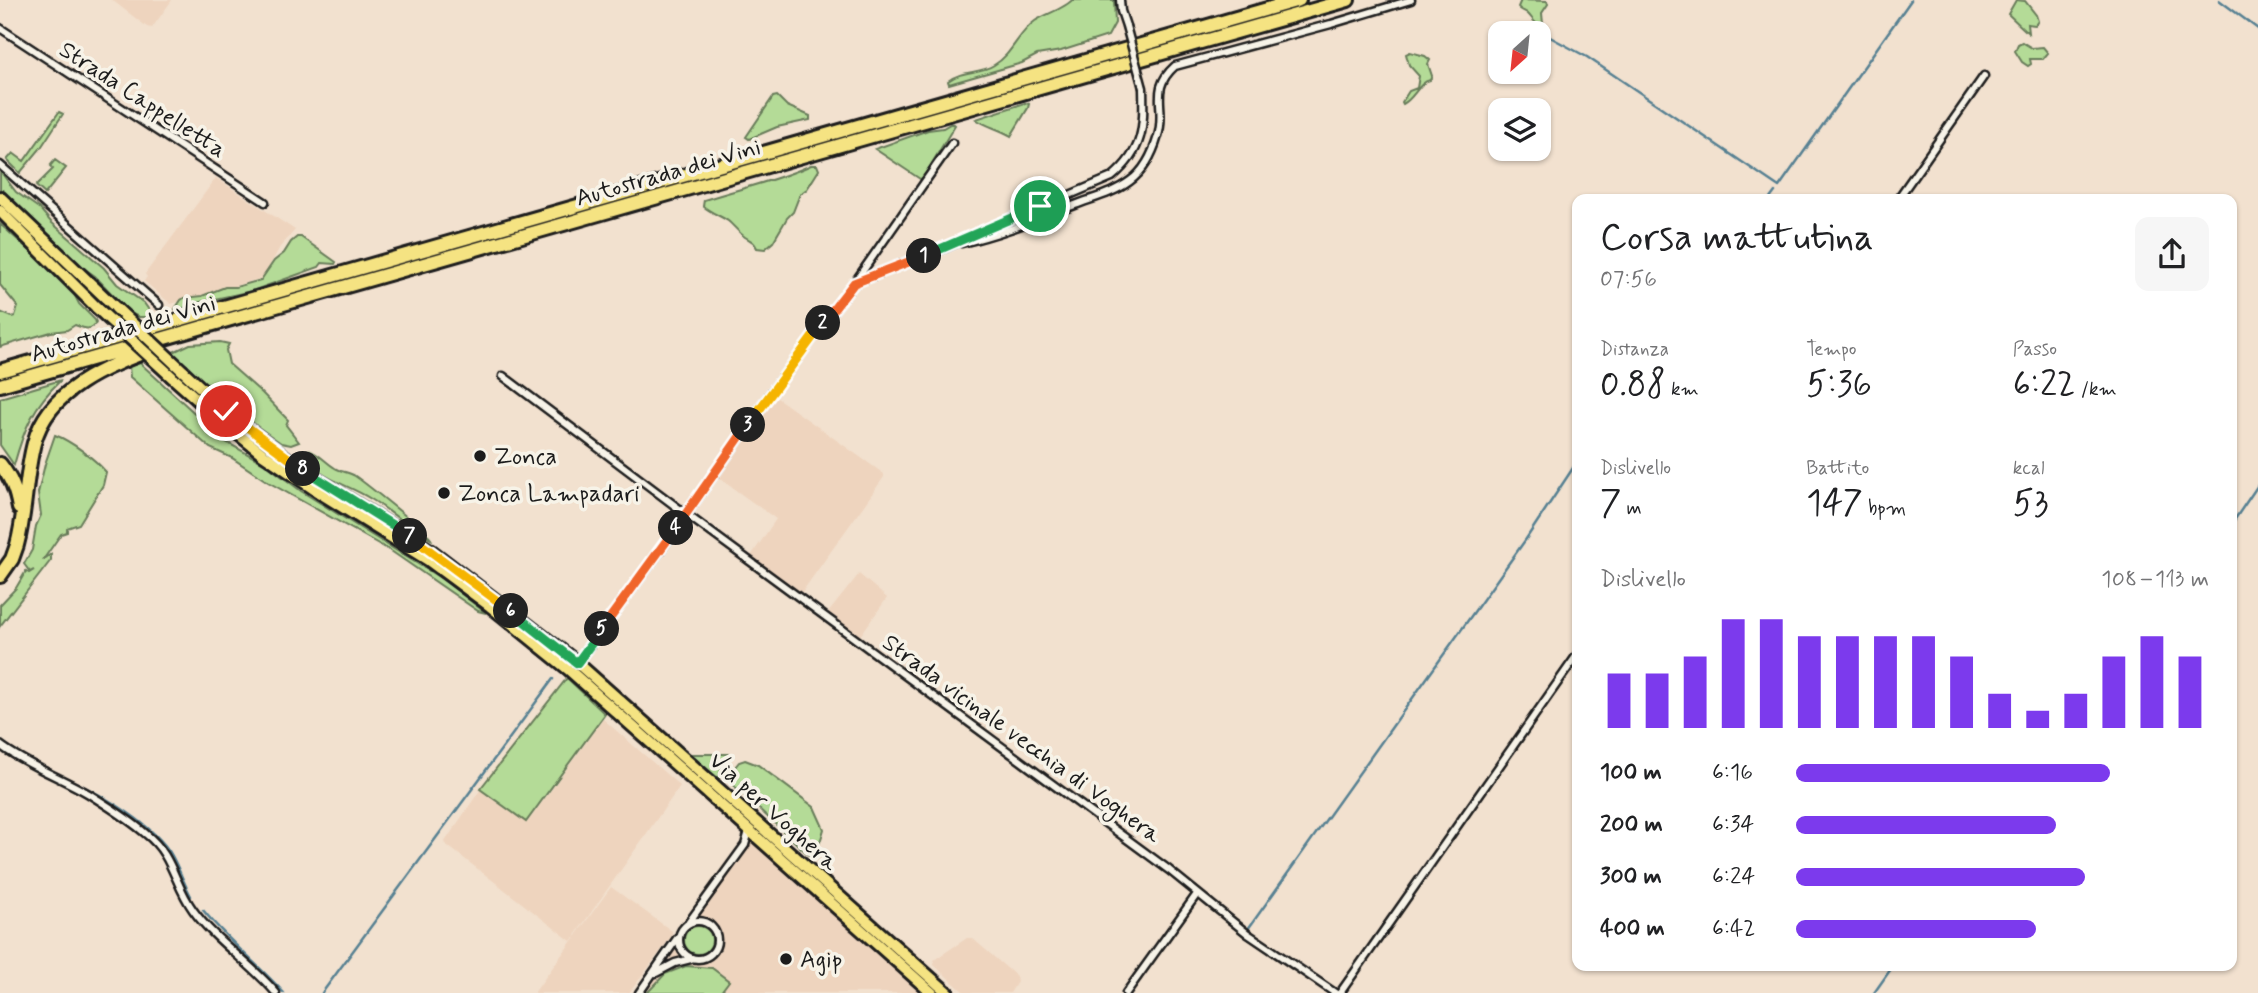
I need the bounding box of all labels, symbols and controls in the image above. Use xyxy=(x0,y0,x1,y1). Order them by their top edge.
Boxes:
north arrow xyxy=(1488,21,1550,84)
map controls xyxy=(1488,21,1551,161)
street label: Strada Cappelletta xyxy=(53,35,232,166)
button: layers xyxy=(1488,98,1551,161)
street label: Autostrada dei Vini xyxy=(572,132,765,215)
pin xyxy=(1010,176,1070,236)
icon: arrive xyxy=(1021,187,1059,225)
text: Corsa mattutina xyxy=(1600,214,1874,263)
button: share xyxy=(2135,217,2209,291)
pin: 1 xyxy=(906,238,942,274)
text: 1 xyxy=(919,243,928,268)
text: 07:56 xyxy=(1600,265,1657,295)
street label: Autostrada dei Vini xyxy=(27,288,220,371)
pin: 2 xyxy=(806,306,840,340)
text: 2 xyxy=(818,310,827,335)
text: Distanza xyxy=(1600,337,1669,362)
text: Tempo xyxy=(1806,337,1857,362)
text: Passo xyxy=(2013,337,2057,362)
text: 0.88 xyxy=(1600,362,1666,408)
text: 5:36 xyxy=(1806,362,1872,408)
text: 6:22 xyxy=(2013,362,2076,408)
text: km xyxy=(1666,377,1699,402)
text: /km xyxy=(2076,377,2117,402)
pin xyxy=(196,381,256,441)
icon: check xyxy=(207,392,245,430)
pin: 3 xyxy=(730,408,766,442)
text: 3 xyxy=(743,412,752,437)
place label: Zonca xyxy=(494,442,557,473)
marker: Zonca xyxy=(472,448,488,464)
pin: 8 xyxy=(286,452,320,486)
text: 8 xyxy=(297,456,308,481)
text: Dislivello xyxy=(1600,456,1671,481)
text: Battito xyxy=(1806,456,1869,481)
text: kcal xyxy=(2013,456,2045,481)
place label: Zonca Lampadari xyxy=(458,479,640,510)
text: 7 xyxy=(1600,481,1621,527)
text: 147 xyxy=(1806,481,1863,527)
text: 53 xyxy=(2013,481,2048,527)
marker: Zonca Lampadari xyxy=(436,485,452,501)
text: m xyxy=(1621,496,1642,521)
text: bpm xyxy=(1863,496,1906,521)
pin: 4 xyxy=(658,510,694,546)
text: 4 xyxy=(670,515,681,540)
pin: 7 xyxy=(392,518,428,554)
text: 7 xyxy=(404,523,415,548)
text: Dislivello xyxy=(1600,565,1686,595)
text: 108–113 m xyxy=(2101,565,2209,595)
pin: 6 xyxy=(494,594,528,628)
text: 6 xyxy=(506,598,515,623)
pin: 5 xyxy=(584,612,620,646)
text: 5 xyxy=(596,616,607,641)
street label: Strada vicinale vecchia di Voghera xyxy=(875,628,1167,853)
street label: Via per Voghera xyxy=(702,746,845,879)
text: 100 m xyxy=(1600,758,1662,788)
text: 6:16 xyxy=(1712,758,1753,788)
text: 200 m xyxy=(1600,810,1663,840)
text: 6:34 xyxy=(1712,810,1754,840)
text: 300 m xyxy=(1600,862,1662,892)
text: 6:24 xyxy=(1712,862,1755,892)
text: 400 m xyxy=(1600,914,1665,944)
text: 6:42 xyxy=(1712,914,1755,944)
place label: Agip xyxy=(800,945,842,976)
marker: Agip xyxy=(778,951,794,967)

